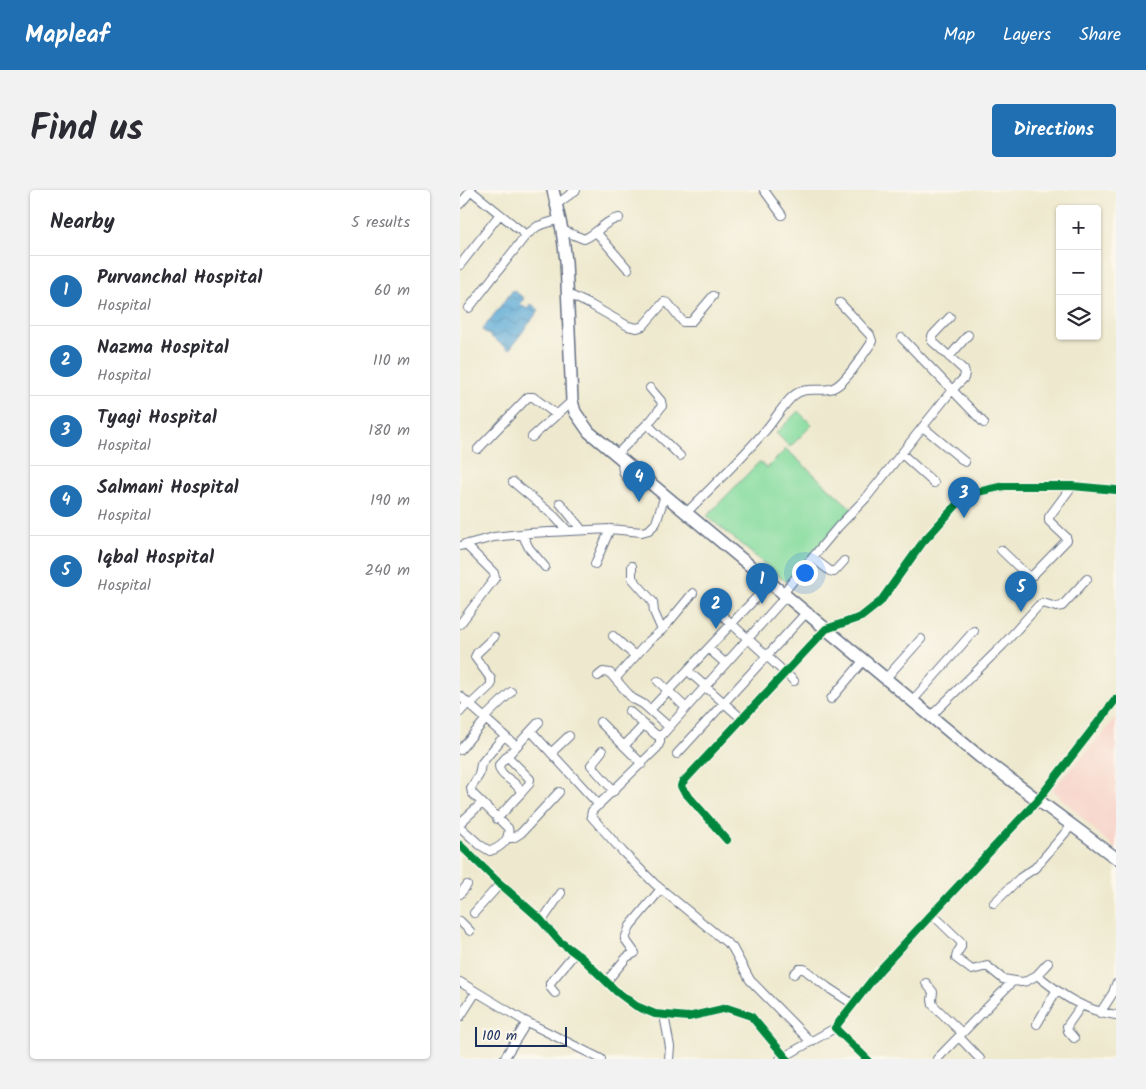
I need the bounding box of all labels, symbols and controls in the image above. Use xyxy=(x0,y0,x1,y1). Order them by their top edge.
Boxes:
text: Mapleaf xyxy=(25,16,109,55)
text: Map xyxy=(944,21,975,50)
text: Layers xyxy=(1003,21,1051,50)
text: Share xyxy=(1079,21,1121,50)
text: Find us xyxy=(30,102,143,158)
button: Directions xyxy=(992,104,1116,157)
map controls xyxy=(1056,205,1101,340)
button: + xyxy=(1056,205,1101,250)
text: Nearby xyxy=(50,206,115,239)
text: 5 results xyxy=(351,210,410,235)
button: − xyxy=(1056,250,1101,295)
text: Purvanchal Hospital xyxy=(97,263,262,293)
text: 1 xyxy=(64,278,68,303)
text: 60 m xyxy=(374,278,410,303)
text: Hospital xyxy=(97,293,151,318)
button: layers xyxy=(1056,295,1101,340)
text: Nazma Hospital xyxy=(97,333,229,363)
text: 2 xyxy=(61,348,71,373)
text: 110 m xyxy=(373,348,410,373)
text: Hospital xyxy=(97,363,151,388)
text: Tyagi Hospital xyxy=(97,403,217,433)
text: 3 xyxy=(62,418,70,443)
text: 180 m xyxy=(368,418,410,443)
text: Hospital xyxy=(97,433,151,458)
pin: 4 xyxy=(623,461,655,502)
text: Salmani Hospital xyxy=(97,473,239,503)
pin: 3 xyxy=(948,477,980,518)
text: 4 xyxy=(62,488,70,513)
text: 190 m xyxy=(370,488,410,513)
text: Hospital xyxy=(97,503,151,528)
text: Iqbal Hospital xyxy=(97,543,214,573)
text: 5 xyxy=(62,558,70,583)
text: 240 m xyxy=(365,558,410,583)
your location xyxy=(792,560,818,586)
pin: 1 xyxy=(746,563,778,604)
pin: 5 xyxy=(1005,571,1037,612)
text: Hospital xyxy=(97,573,151,598)
pin: 2 xyxy=(700,588,732,629)
scale bar xyxy=(475,1024,568,1047)
text: 100 m xyxy=(482,1025,517,1047)

